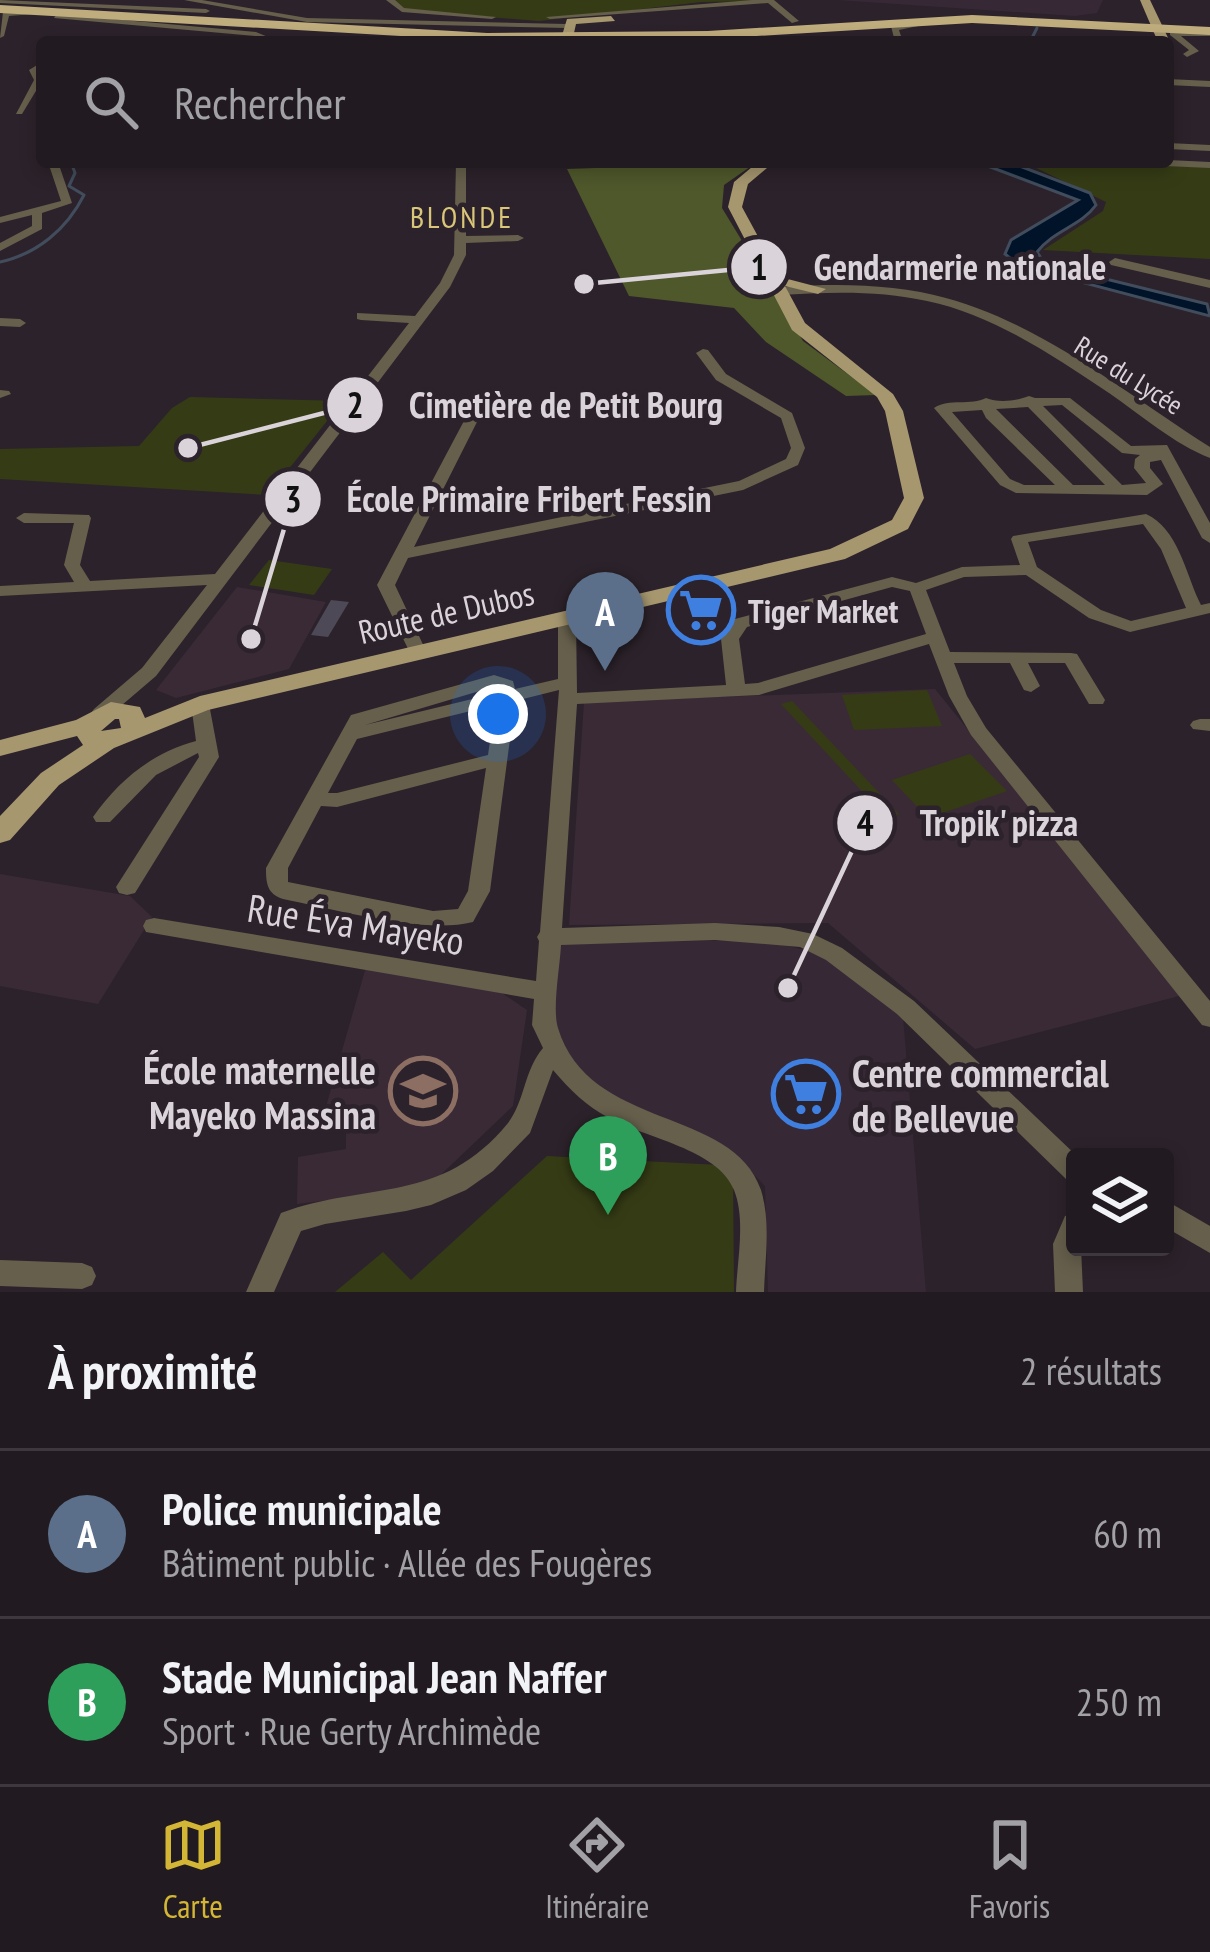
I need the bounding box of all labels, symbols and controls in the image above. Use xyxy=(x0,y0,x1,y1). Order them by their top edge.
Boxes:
search box xyxy=(36,36,1174,168)
icon: search xyxy=(78,69,144,135)
text: Rechercher xyxy=(174,73,346,131)
district label: BLONDE xyxy=(410,197,514,236)
callout: Gendarmerie nationale xyxy=(729,231,1130,303)
text: 1 xyxy=(750,243,768,290)
text: Gendarmerie nationale xyxy=(814,243,1106,290)
street label: Rue du Lycée xyxy=(1069,328,1189,422)
callout: Cimetière de Petit Bourg xyxy=(325,369,747,441)
text: 2 xyxy=(346,381,364,428)
text: Cimetière de Petit Bourg xyxy=(409,381,723,428)
callout: École Primaire Fribert Fessin xyxy=(263,463,736,535)
text: 3 xyxy=(284,475,302,522)
text: École Primaire Fribert Fessin xyxy=(347,475,711,522)
street label: Route de Dubos xyxy=(354,571,538,653)
pin: A xyxy=(566,572,644,671)
supermarket icon: Tiger Market xyxy=(666,575,736,645)
place label: Tiger Market xyxy=(748,589,899,632)
your location xyxy=(468,684,528,744)
callout: Tropik' pizza xyxy=(835,787,1104,859)
text: 4 xyxy=(856,799,874,846)
text: Tropik' pizza xyxy=(920,799,1078,846)
street label: Rue Éva Mayeko xyxy=(244,882,468,966)
place label: École maternelle Mayeko Massina xyxy=(143,1044,376,1140)
place label: Centre commercial de Bellevue xyxy=(852,1047,1109,1143)
school or university icon: École maternelle Mayeko Massina xyxy=(388,1056,458,1126)
supermarket icon: Centre commercial de Bellevue xyxy=(771,1059,841,1129)
pin: B xyxy=(569,1116,647,1215)
map controls xyxy=(1066,1148,1174,1256)
button: layers xyxy=(1066,1148,1174,1256)
text: À proximité xyxy=(48,1337,257,1403)
text: 2 résultats xyxy=(1020,1345,1162,1396)
text: Police municipale xyxy=(162,1479,442,1537)
text: A xyxy=(77,1508,97,1559)
text: 60 m xyxy=(1093,1508,1162,1559)
text: Bâtiment public · Allée des Fougères xyxy=(162,1537,652,1588)
text: Stade Municipal Jean Naffer xyxy=(162,1647,607,1705)
text: B xyxy=(77,1676,97,1727)
text: 250 m xyxy=(1076,1676,1162,1727)
text: Sport · Rue Gerty Archimède xyxy=(162,1705,541,1756)
tab: Carte xyxy=(160,1812,226,1927)
tab: Itinéraire xyxy=(545,1812,649,1927)
tab: Favoris xyxy=(969,1812,1050,1927)

